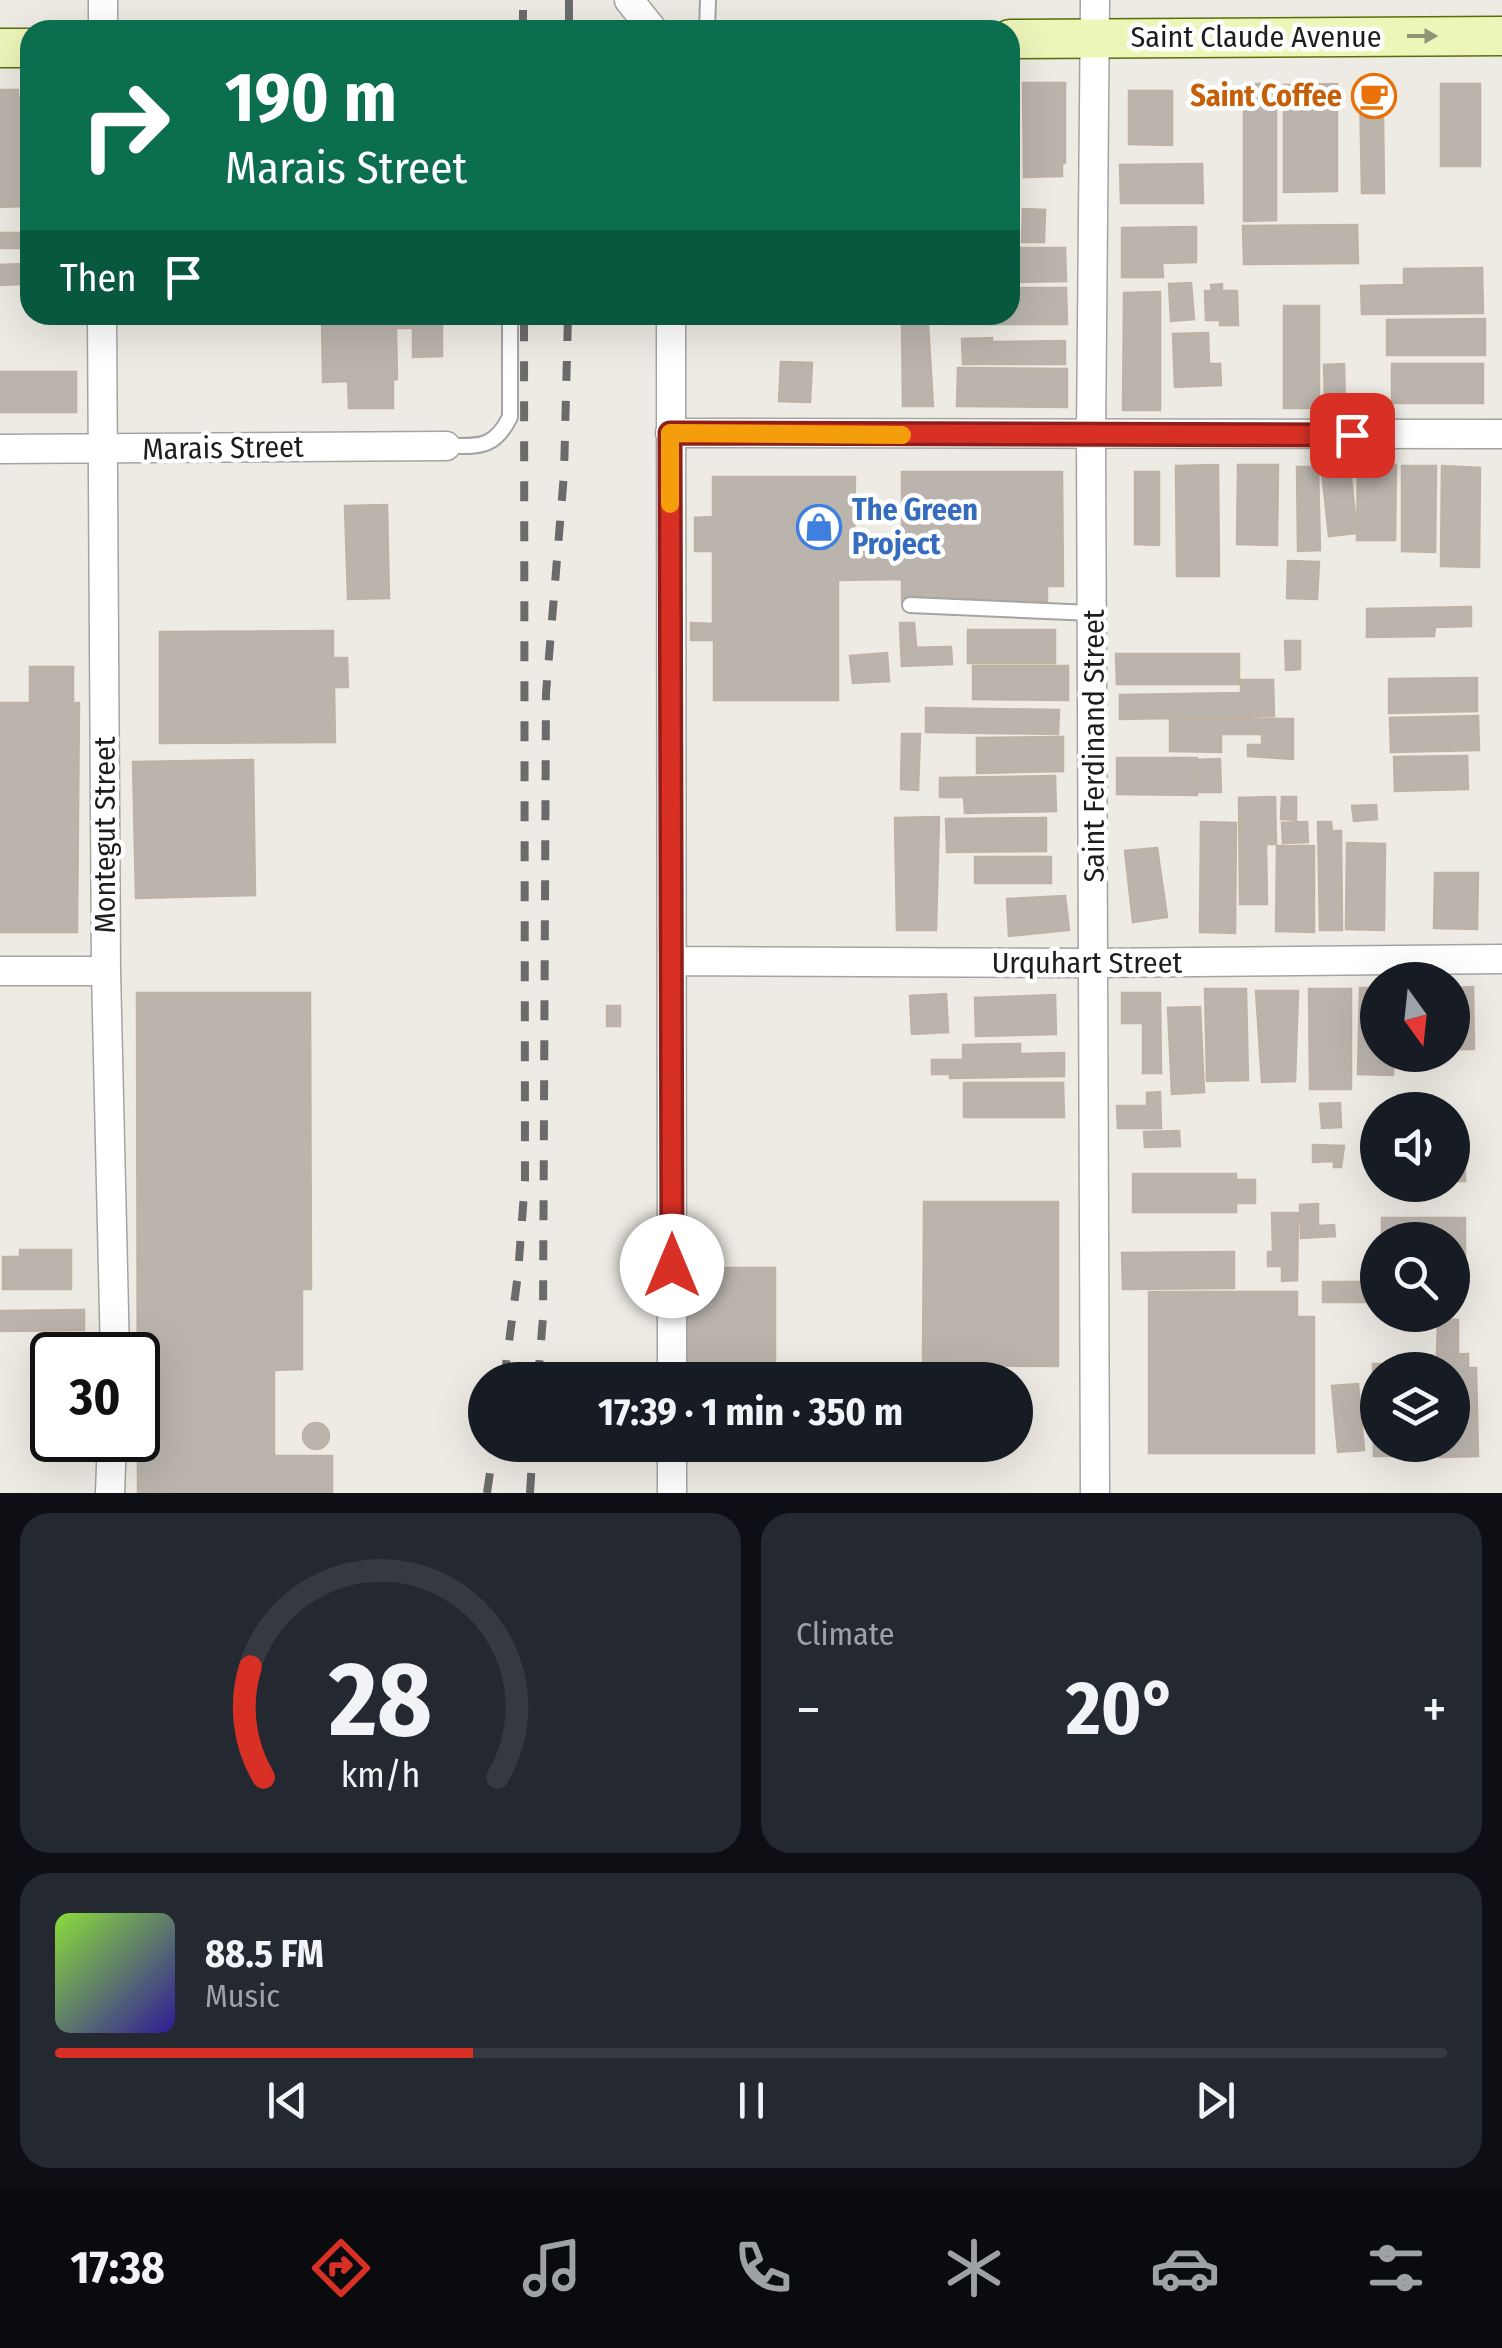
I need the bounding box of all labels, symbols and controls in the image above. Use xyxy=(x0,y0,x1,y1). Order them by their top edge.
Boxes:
street label: Saint Claude Avenue xyxy=(1130,19,1382,55)
one-way arrow xyxy=(1407,28,1439,44)
text: 190 m xyxy=(225,56,397,140)
icon: right xyxy=(60,60,190,190)
cafe icon: Saint Coffee xyxy=(1351,73,1397,119)
place label: Saint Coffee xyxy=(1190,78,1342,114)
text: Marais Street xyxy=(225,141,467,195)
icon: arrive xyxy=(156,250,211,305)
text: Then xyxy=(60,255,136,301)
pin xyxy=(1310,393,1395,478)
icon: arrive xyxy=(1325,408,1380,463)
street label: Marais Street xyxy=(142,429,304,467)
place label: The Green Project xyxy=(852,492,978,562)
shop icon: The Green Project xyxy=(796,504,842,550)
street label: Saint Ferdinand Street xyxy=(1076,609,1112,883)
street label: Montegut Street xyxy=(87,736,123,934)
street label: Urquhart Street xyxy=(992,945,1183,981)
north arrow xyxy=(1360,962,1470,1072)
map controls xyxy=(1360,962,1470,1462)
button: sound xyxy=(1360,1092,1470,1202)
position arrow xyxy=(620,1214,724,1318)
button: search xyxy=(1360,1222,1470,1332)
speed limit sign: 30 xyxy=(30,1332,160,1462)
button: layers xyxy=(1360,1352,1470,1462)
text: 17:39 · 1 min · 350 m xyxy=(598,1389,903,1435)
text: Climate xyxy=(796,1615,895,1653)
text: 28 xyxy=(328,1638,432,1763)
text: 20° xyxy=(1066,1664,1177,1754)
text: − xyxy=(796,1677,821,1743)
text: + xyxy=(1422,1677,1447,1743)
text: km/h xyxy=(341,1754,420,1796)
text: 88.5 FM xyxy=(205,1931,324,1977)
text: Music xyxy=(205,1977,280,2015)
icon: previous xyxy=(260,2073,315,2128)
icon: pause xyxy=(724,2073,779,2128)
icon: next xyxy=(1188,2073,1243,2128)
icon: directions xyxy=(306,2233,376,2303)
icon: music xyxy=(517,2233,587,2303)
icon: phone xyxy=(728,2233,798,2303)
icon: climate xyxy=(939,2233,1009,2303)
icon: car xyxy=(1150,2233,1220,2303)
icon: filters xyxy=(1361,2233,1431,2303)
text: 17:38 xyxy=(71,2241,165,2295)

